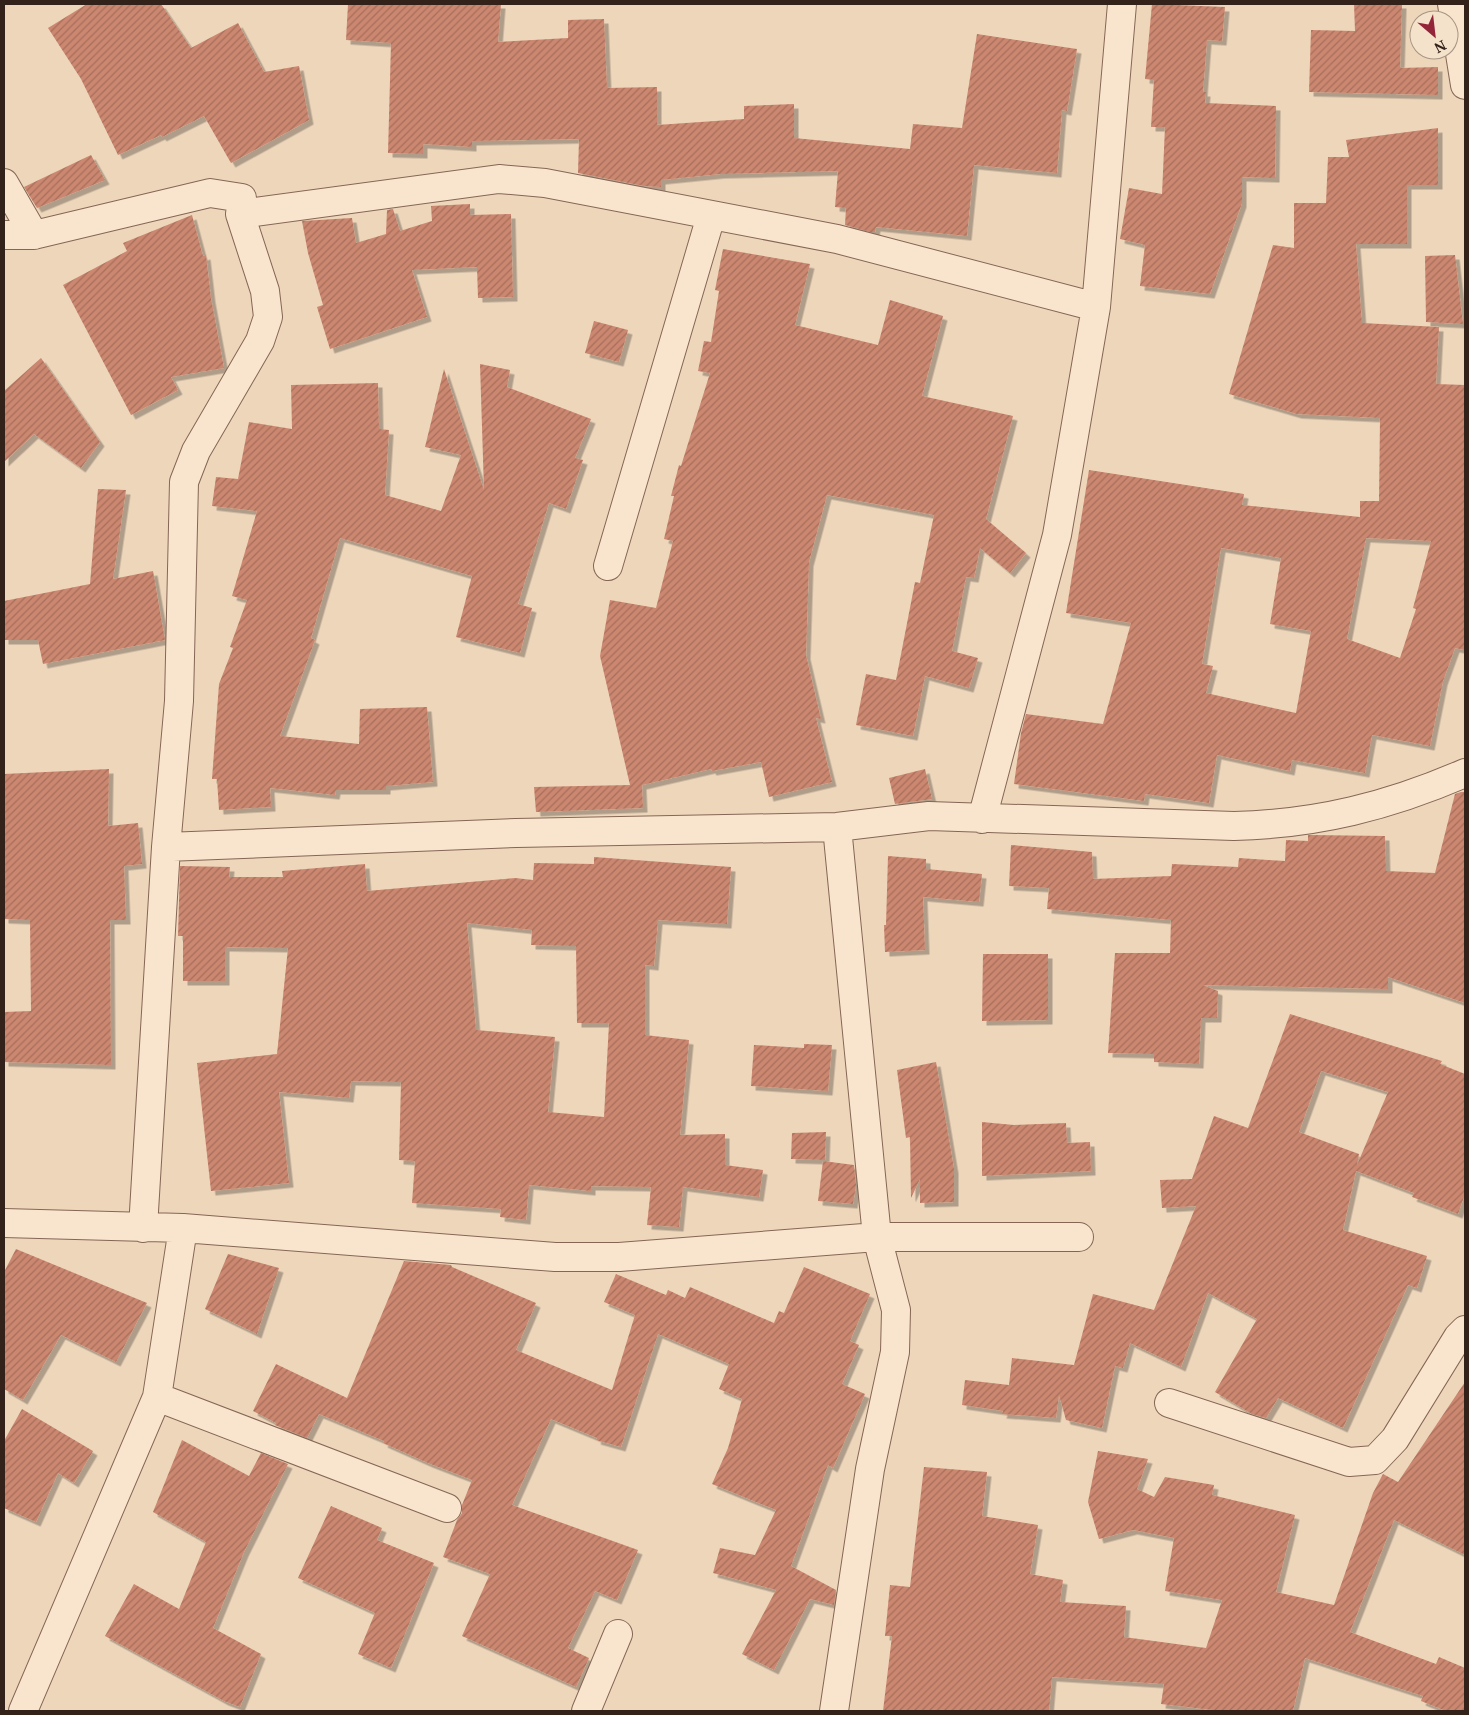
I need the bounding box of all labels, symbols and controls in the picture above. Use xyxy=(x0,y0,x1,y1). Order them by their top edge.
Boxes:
north arrow xyxy=(1409,10,1459,60)
text: N xyxy=(1431,36,1450,58)

